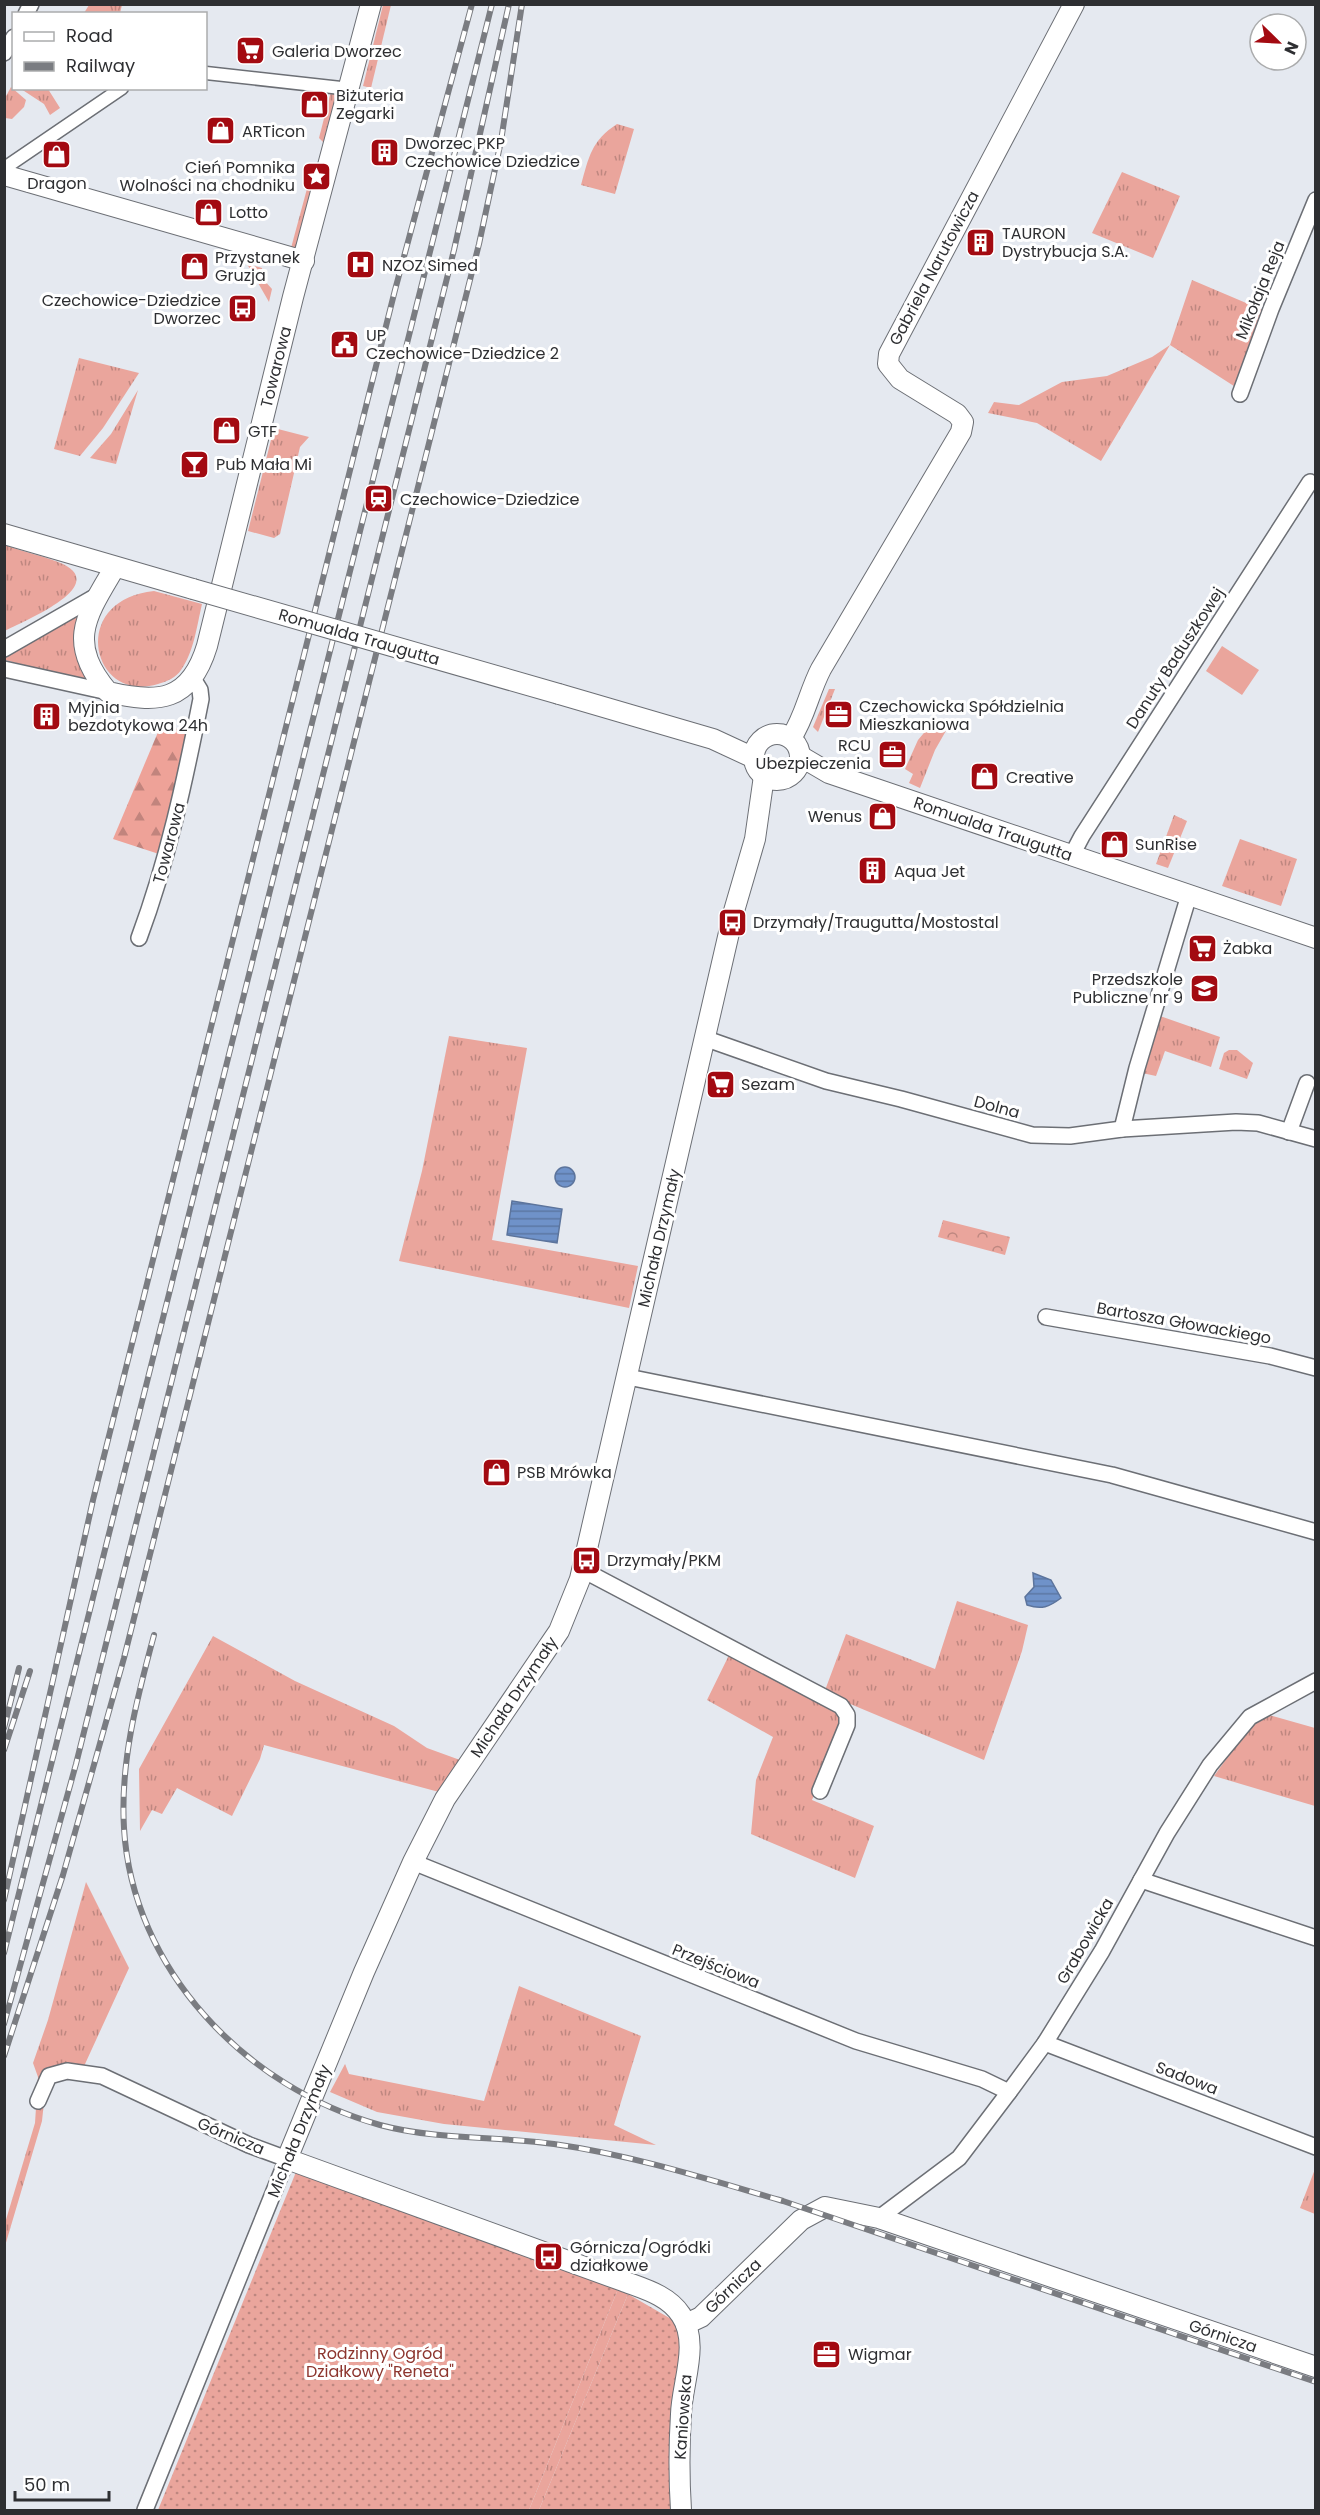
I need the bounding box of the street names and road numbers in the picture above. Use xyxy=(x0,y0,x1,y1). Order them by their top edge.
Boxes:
street label: Gabriela Narutowicza xyxy=(883,187,985,349)
street label: Mikołaja Reja xyxy=(1230,237,1290,343)
street label: Towarowa xyxy=(255,324,297,410)
street label: Danuty Baduszkowej xyxy=(1121,583,1229,733)
street label: Romualda Traugutta xyxy=(276,603,442,671)
street label: Romualda Traugutta xyxy=(911,791,1075,867)
street label: Towarowa xyxy=(147,800,191,886)
street label: Dolna xyxy=(972,1090,1022,1124)
street label: Michała Drzymały xyxy=(632,1166,686,1310)
street label: Bartosza Głowackiego xyxy=(1095,1296,1273,1350)
street label: Michała Drzymały xyxy=(465,1632,563,1762)
street label: Grabowicka xyxy=(1051,1894,1119,1988)
street label: Przejściowa xyxy=(669,1938,763,1994)
street label: Sadowa xyxy=(1152,2056,1222,2100)
street label: Michała Drzymały xyxy=(262,2061,336,2201)
street label: Górnicza xyxy=(194,2112,268,2160)
street label: Górnicza xyxy=(700,2253,766,2319)
street label: Górnicza xyxy=(1186,2314,1260,2358)
street label: Kaniowska xyxy=(669,2374,697,2460)

